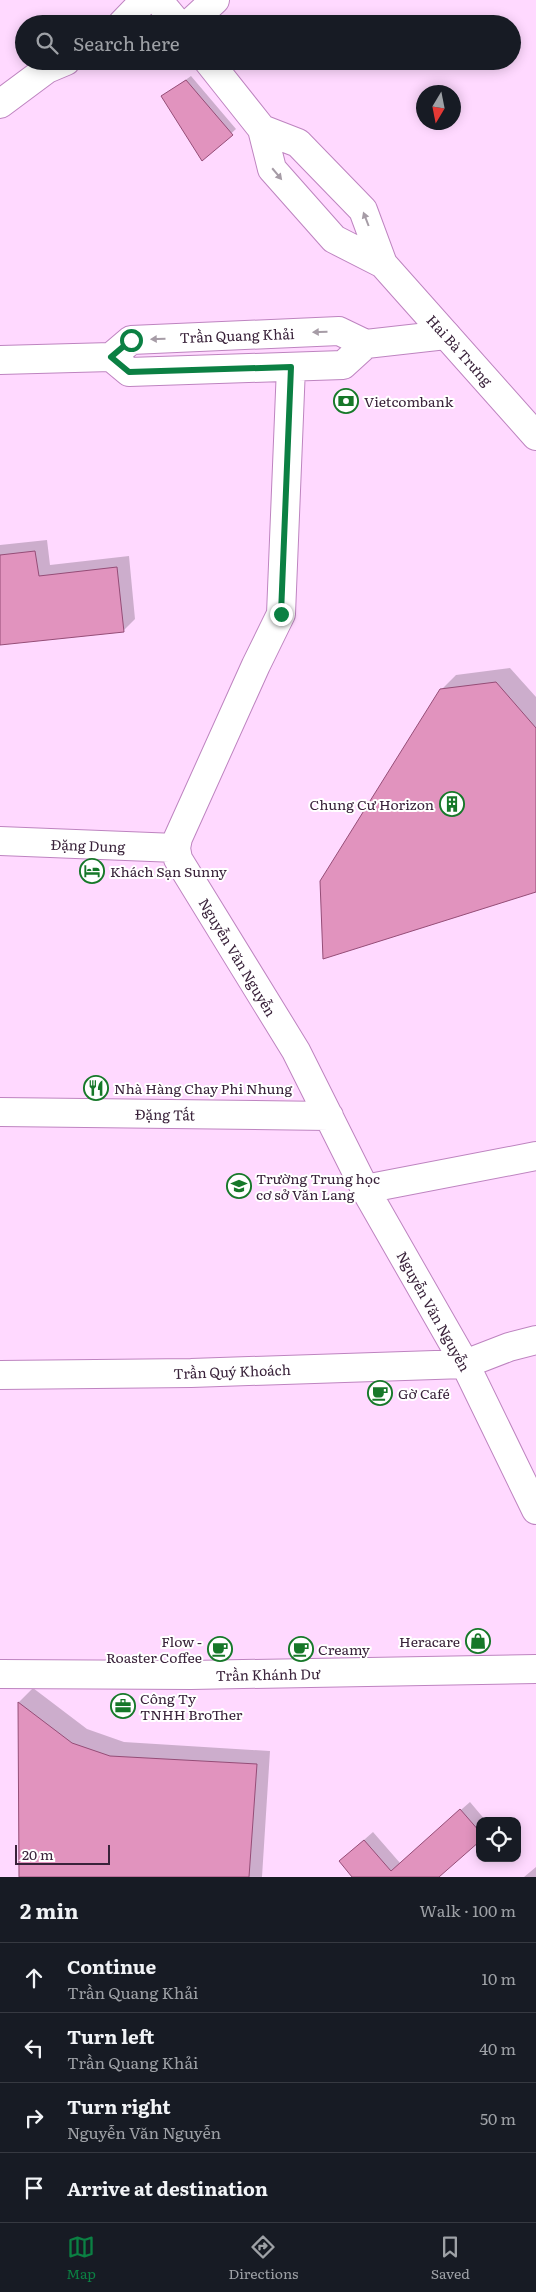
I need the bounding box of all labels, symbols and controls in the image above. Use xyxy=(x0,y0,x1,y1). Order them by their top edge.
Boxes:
search box xyxy=(15,15,521,70)
icon: search xyxy=(33,29,61,57)
text: Search here xyxy=(73,29,180,57)
north arrow xyxy=(416,85,461,130)
one-way arrow xyxy=(271,168,283,180)
one-way arrow xyxy=(362,211,370,226)
street label: Hai Bà Trưng xyxy=(423,310,498,390)
street label: Trần Quang Khải xyxy=(179,323,295,347)
one-way arrow xyxy=(312,328,328,336)
route start xyxy=(120,329,143,352)
one-way arrow xyxy=(149,335,165,343)
bank icon: Vietcombank xyxy=(333,388,359,414)
place label: Vietcombank xyxy=(364,391,454,411)
route end xyxy=(270,603,293,626)
building icon: Chung Cư Horizon xyxy=(439,791,465,817)
place label: Chung Cư Horizon xyxy=(310,794,434,814)
street label: Đặng Dung xyxy=(50,834,126,856)
hotel icon: Khách Sạn Sunny xyxy=(79,858,105,884)
place label: Khách Sạn Sunny xyxy=(110,861,228,881)
street label: Nguyễn Văn Nguyễn xyxy=(195,894,281,1020)
restaurant icon: Nhà Hàng Chay Phi Nhung xyxy=(83,1075,109,1101)
place label: Nhà Hàng Chay Phi Nhung xyxy=(114,1078,293,1098)
street label: Ðặng Tất xyxy=(135,1103,196,1125)
place label: Trường Trung học cơ sở Văn Lang xyxy=(256,1168,380,1204)
school or university icon: Trường Trung học cơ sở Văn Lang xyxy=(226,1173,252,1199)
street label: Nguyễn Văn Nguyễn xyxy=(393,1247,475,1375)
street label: Trần Quý Khoách xyxy=(173,1359,291,1383)
cafe icon: Gờ Café xyxy=(367,1380,393,1406)
place label: Gờ Café xyxy=(398,1383,450,1403)
shop icon: Heracare xyxy=(465,1628,491,1654)
place label: Flow - Roaster Coffee xyxy=(106,1631,202,1667)
place label: Heracare xyxy=(399,1631,460,1651)
cafe icon: Flow - Roaster Coffee xyxy=(207,1636,233,1662)
cafe icon: Creamy xyxy=(288,1636,314,1662)
place label: Creamy xyxy=(318,1639,371,1659)
street label: Trần Khánh Dư xyxy=(215,1663,321,1685)
place label: Công Ty TNHH BroTher xyxy=(140,1688,243,1724)
office icon: Công Ty TNHH BroTher xyxy=(110,1693,136,1719)
map controls xyxy=(476,1817,521,1862)
button: locate xyxy=(476,1817,521,1862)
scale bar xyxy=(15,1842,110,1865)
text: 20 m xyxy=(22,1844,54,1864)
text: 2 min xyxy=(20,1894,79,1925)
text: Walk · 100 m xyxy=(420,1898,516,1922)
text: Continue xyxy=(67,1952,156,1980)
icon: ahead xyxy=(20,1964,48,1992)
text: 10 m xyxy=(482,1966,516,1990)
text: Trần Quang Khải xyxy=(67,1980,198,2004)
text: Turn left xyxy=(67,2022,154,2050)
icon: left xyxy=(20,2034,48,2062)
text: 40 m xyxy=(479,2036,516,2060)
text: Trần Quang Khải xyxy=(67,2050,198,2074)
text: Turn right xyxy=(67,2092,171,2120)
icon: right xyxy=(20,2104,48,2132)
text: 50 m xyxy=(480,2106,516,2130)
text: Nguyễn Văn Nguyễn xyxy=(67,2120,221,2144)
icon: arrive xyxy=(20,2174,48,2202)
text: Arrive at destination xyxy=(67,2174,268,2202)
tab: Map xyxy=(66,2233,96,2283)
tab: Directions xyxy=(228,2233,298,2283)
tab: Saved xyxy=(431,2233,470,2283)

